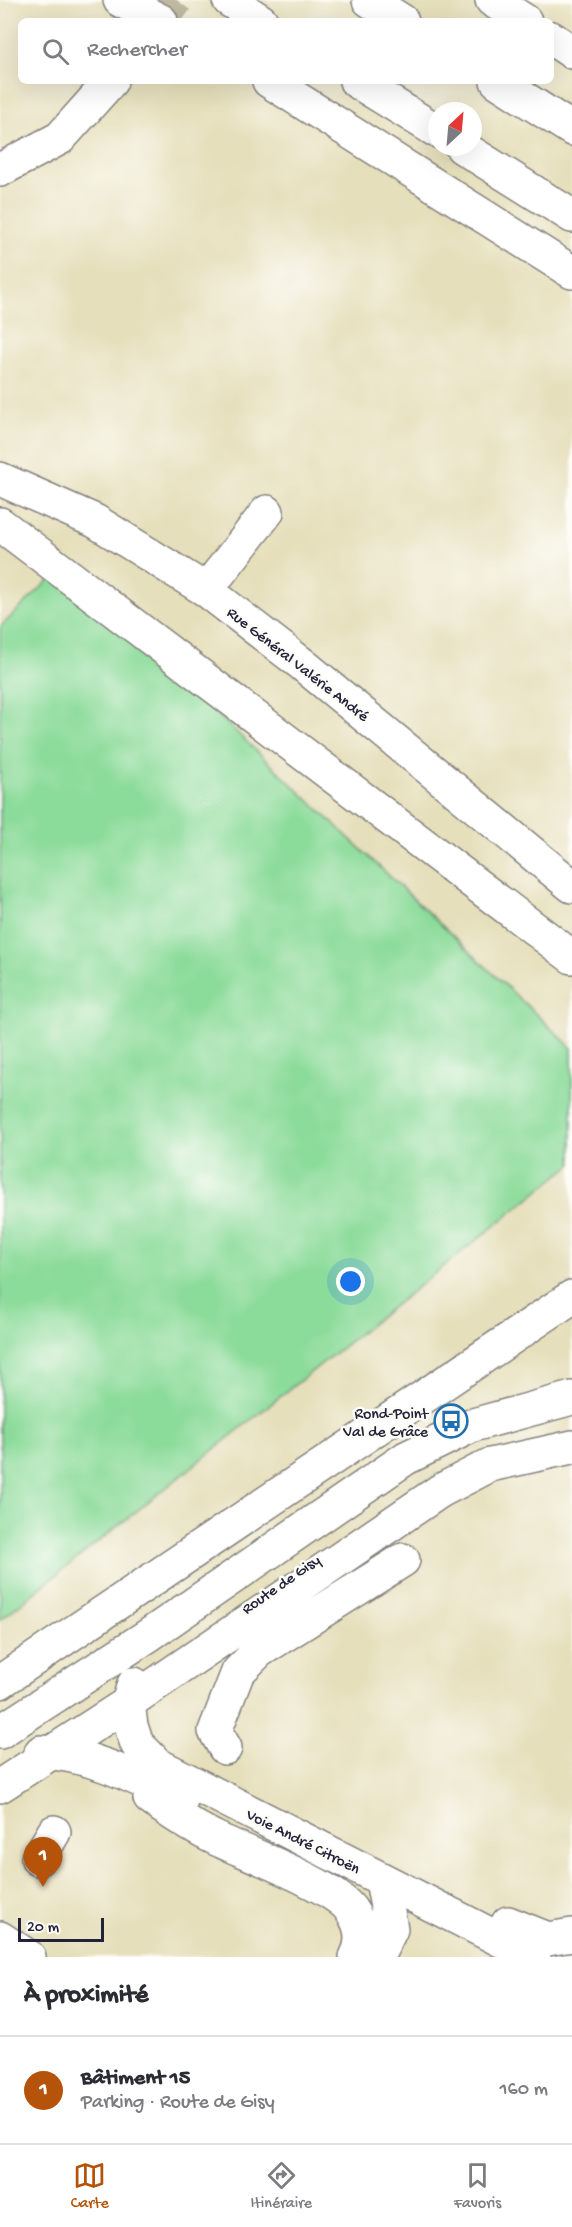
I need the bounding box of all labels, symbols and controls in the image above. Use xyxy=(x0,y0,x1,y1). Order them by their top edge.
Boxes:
search box xyxy=(18,18,554,84)
icon: search xyxy=(39,35,72,68)
text: Rechercher xyxy=(87,38,187,64)
north arrow xyxy=(428,102,482,156)
street label: Rue Général Valérie André xyxy=(222,604,372,728)
your location xyxy=(336,1267,365,1296)
bus stop icon: Rond-Point Val de Grâce xyxy=(433,1403,469,1439)
place label: Rond-Point Val de Grâce xyxy=(342,1406,429,1443)
street label: Route de Gisy xyxy=(239,1552,325,1620)
street label: Voie André Citroën xyxy=(241,1806,363,1880)
pin: 1 xyxy=(24,1838,63,1887)
scale bar xyxy=(18,1915,104,1942)
text: 20 m xyxy=(27,1919,59,1938)
text: À proximité xyxy=(24,1981,148,2012)
text: Bâtiment 15 xyxy=(81,2066,190,2092)
text: 1 xyxy=(39,2079,48,2102)
text: 160 m xyxy=(499,2079,548,2102)
text: Parking · Route de Gisy xyxy=(81,2092,275,2115)
tab: Carte xyxy=(71,2159,109,2214)
tab: Itinéraire xyxy=(250,2159,312,2214)
tab: Favoris xyxy=(454,2159,501,2214)

